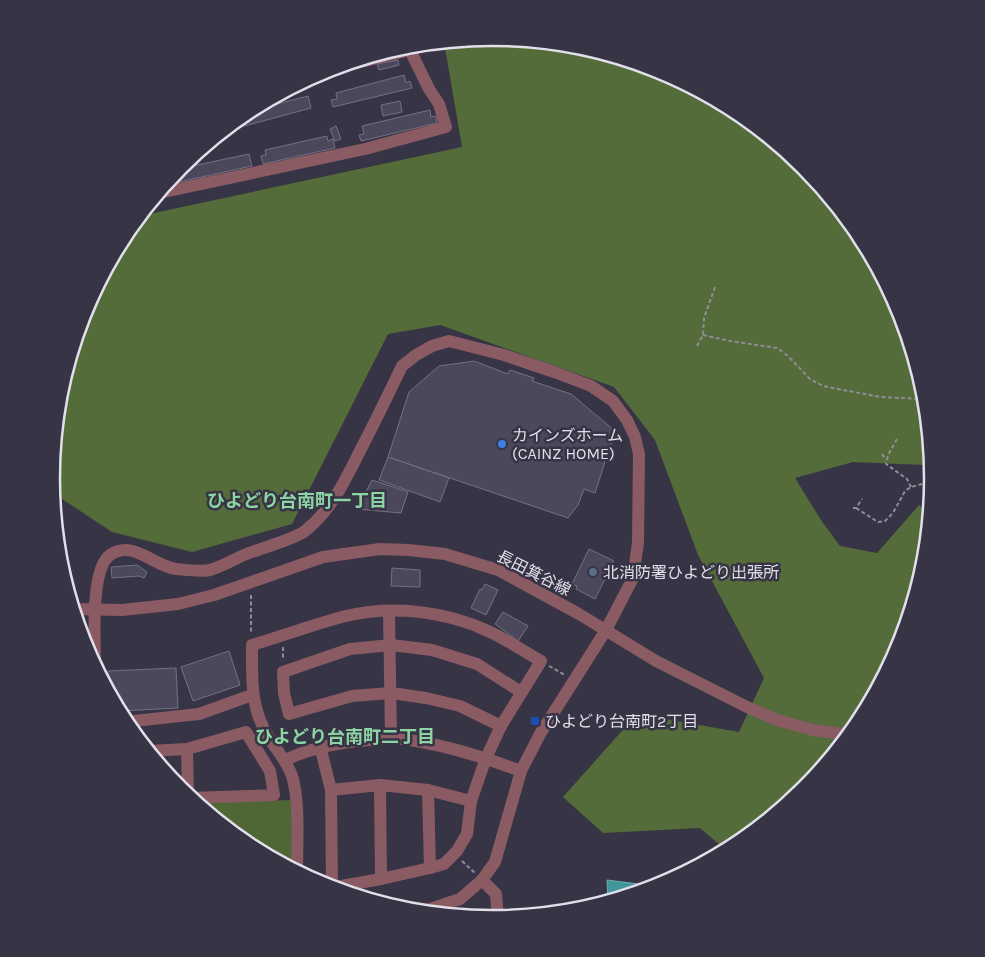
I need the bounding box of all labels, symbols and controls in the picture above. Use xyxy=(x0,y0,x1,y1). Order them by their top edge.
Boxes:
place label: カインズホーム (CAINZ HOME) xyxy=(512,426,623,463)
marker: カインズホーム (CAINZ HOME) xyxy=(496,438,508,450)
district label: ひよどり台南町一丁目 xyxy=(207,490,387,512)
street label: 長田箕谷線 xyxy=(494,546,574,600)
place label: 北消防署ひよどり出張所 xyxy=(603,563,779,582)
marker: 北消防署ひよどり出張所 xyxy=(587,566,599,578)
place label: ひよどり台南町2丁目 xyxy=(545,712,698,731)
marker: ひよどり台南町2丁目 xyxy=(529,715,541,727)
district label: ひよどり台南町二丁目 xyxy=(255,726,435,748)

